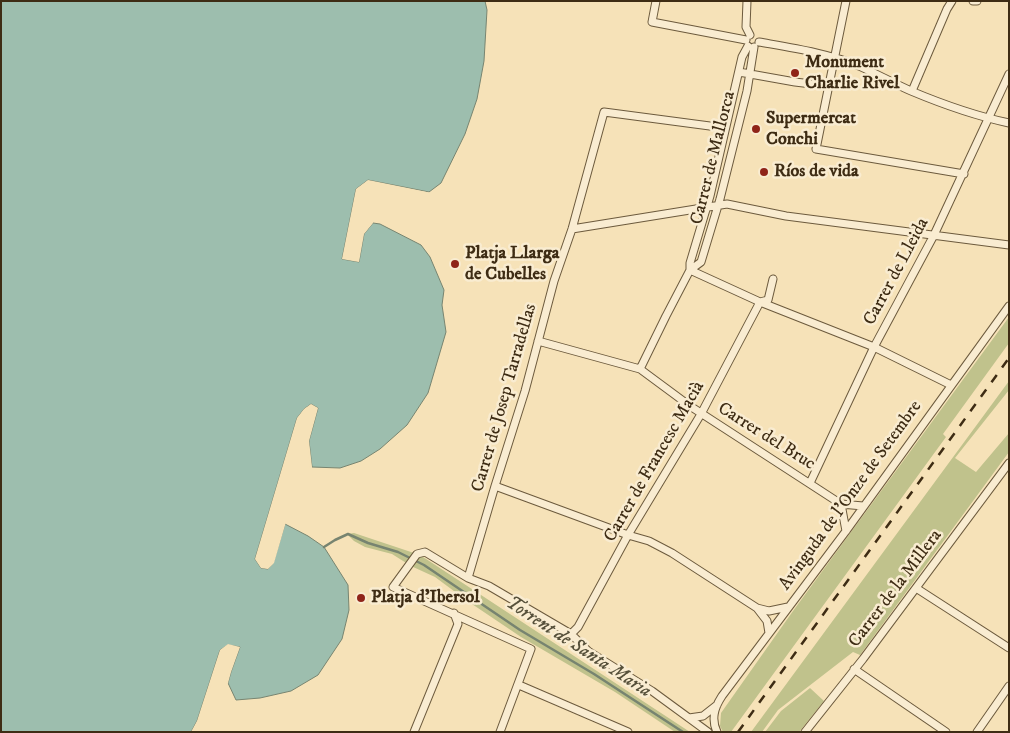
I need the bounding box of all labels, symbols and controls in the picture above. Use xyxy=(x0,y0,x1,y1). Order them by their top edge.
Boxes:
place label: Monument Charlie Rivel xyxy=(805,52,899,94)
marker: Monument Charlie Rivel xyxy=(789,67,801,79)
street label: Carrer de Mallorca xyxy=(687,89,741,227)
place label: Supermercat Conchi xyxy=(766,108,856,150)
marker: Supermercat Conchi xyxy=(750,123,762,135)
place label: Ríos de vida xyxy=(774,161,859,183)
marker: Ríos de vida xyxy=(758,166,770,178)
street label: Carrer de Lleida xyxy=(860,215,934,329)
place label: Platja Llarga de Cubelles xyxy=(465,243,559,286)
marker: Platja Llarga de Cubelles xyxy=(449,258,461,270)
street label: Carrer de Josep Tarradellas xyxy=(468,301,542,495)
street label: Carrer de Francesc Macià xyxy=(600,378,710,546)
street label: Avinguda de l'Onze de Setembre xyxy=(775,397,927,595)
street label: Carrer del Bruc xyxy=(713,398,819,476)
street label: Carrer de la Millera xyxy=(845,526,947,652)
place label: Platja d'Ibersol xyxy=(371,587,480,609)
marker: Platja d'Ibersol xyxy=(355,592,367,604)
water label: Torrent de Santa Maria xyxy=(501,593,655,703)

